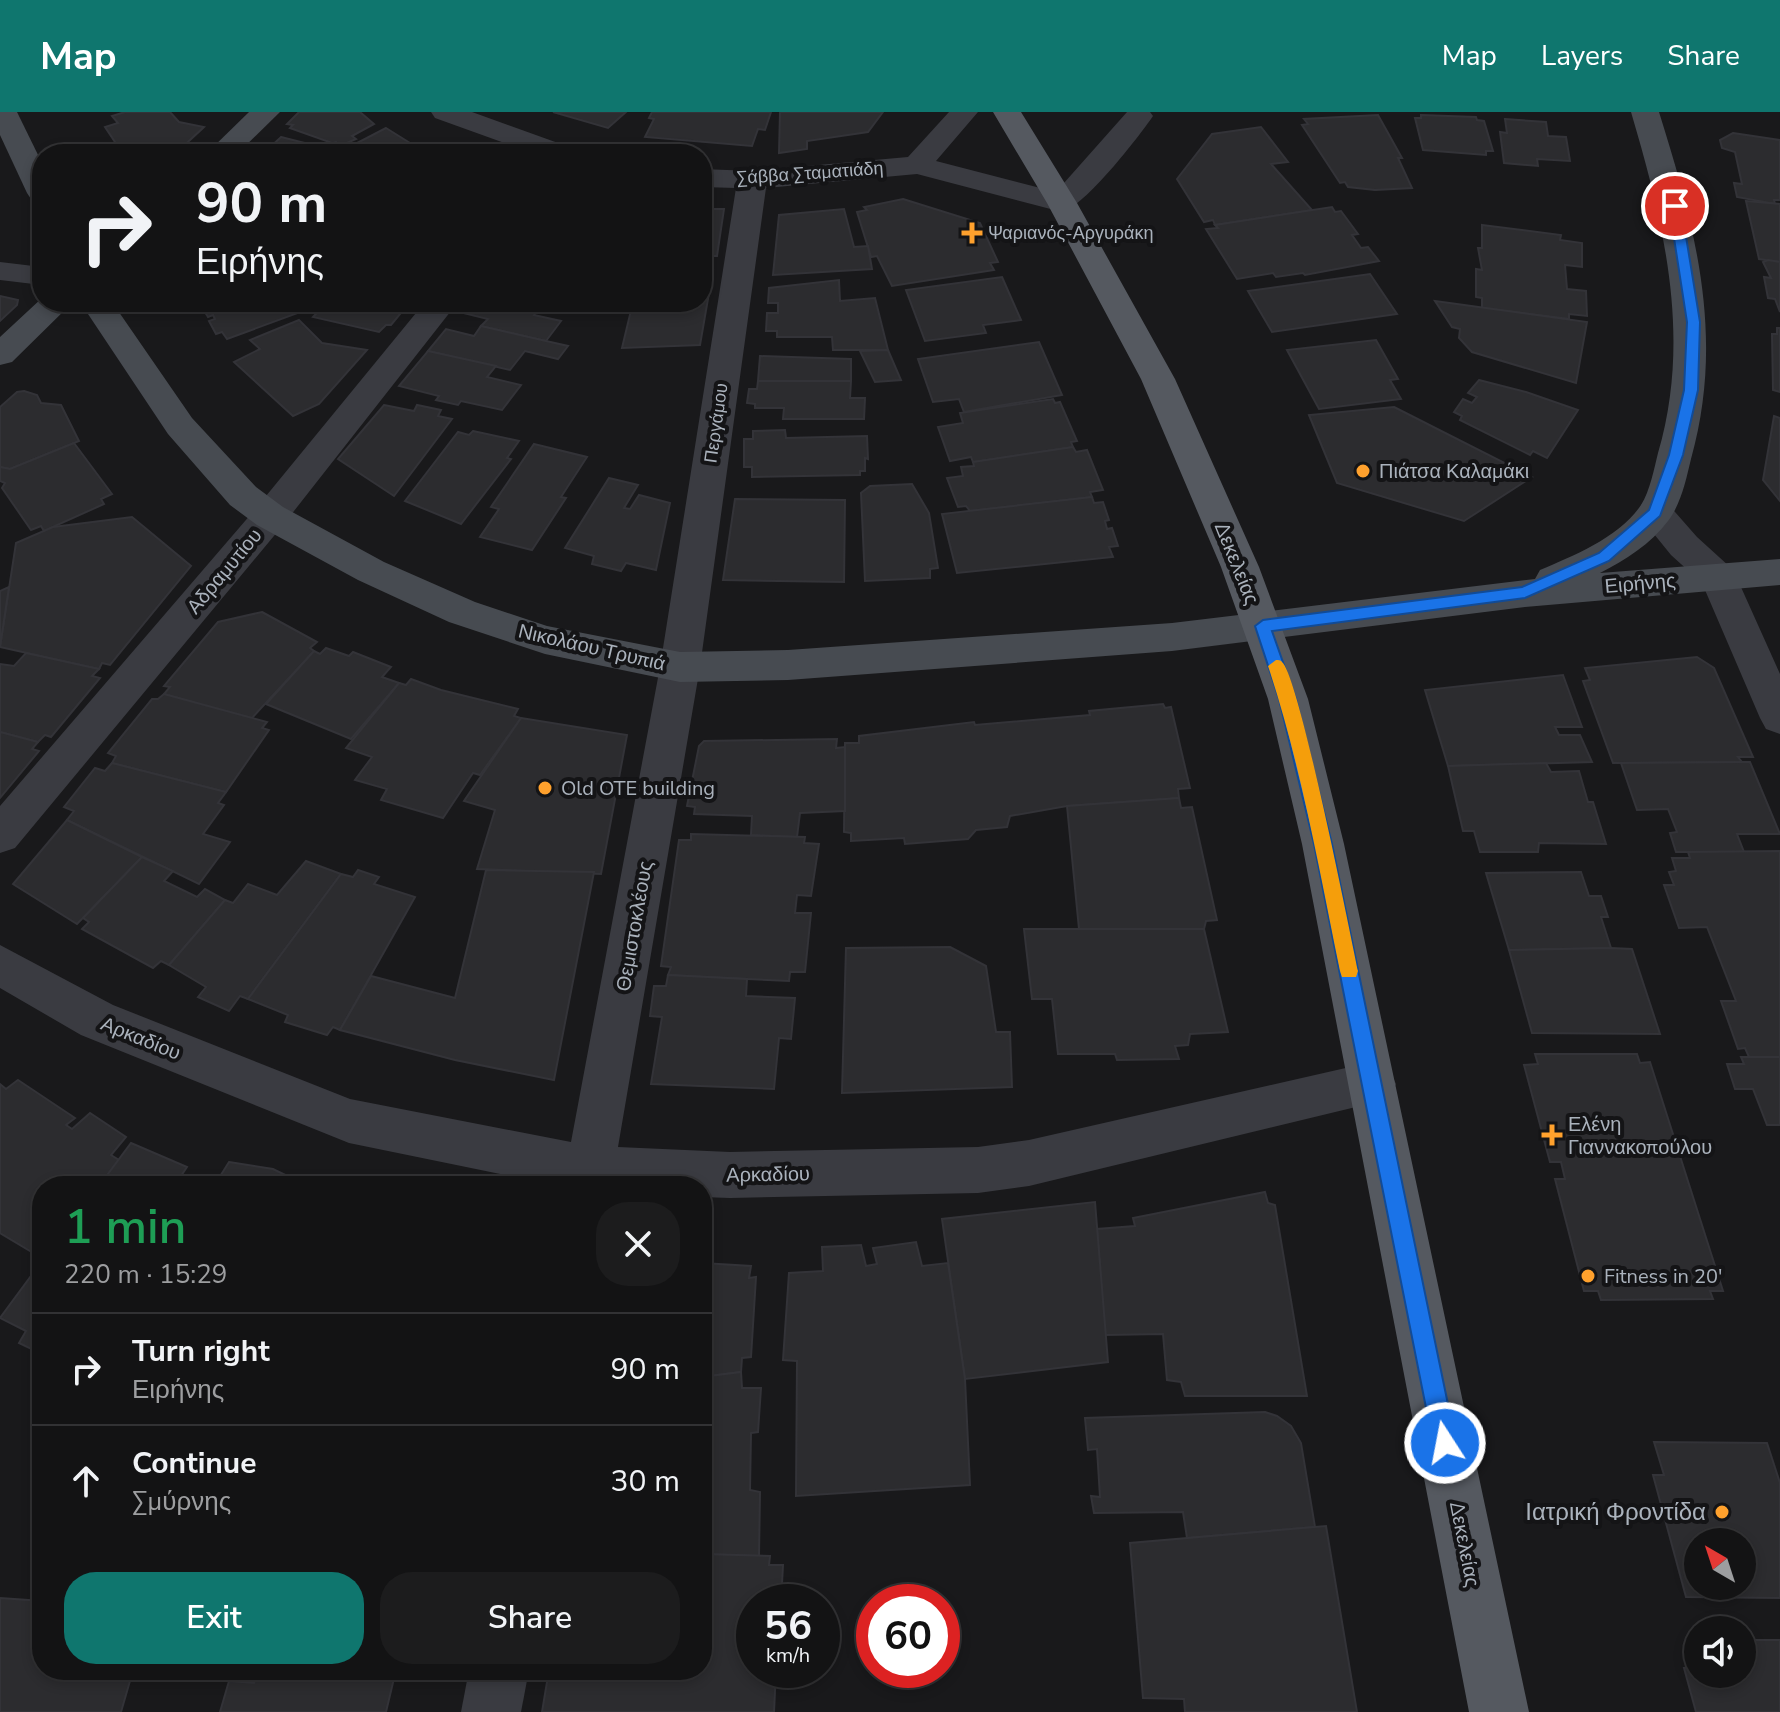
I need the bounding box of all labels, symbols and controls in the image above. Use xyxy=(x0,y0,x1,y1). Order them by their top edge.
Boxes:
text: Map xyxy=(40,31,117,82)
text: Map xyxy=(1442,37,1497,75)
text: Layers xyxy=(1541,37,1623,75)
text: Share xyxy=(1667,37,1740,75)
street label: Σάββα Σταματιάδη xyxy=(736,156,884,190)
text: 90 m xyxy=(196,165,327,242)
pin xyxy=(1641,172,1709,240)
icon: right xyxy=(64,176,168,280)
icon: arrive xyxy=(1653,184,1697,228)
place label: Ψαριανός-Αργυράκη xyxy=(988,221,1153,245)
marker: Ψαριανός-Αργυράκη xyxy=(963,224,981,242)
text: Ειρήνης xyxy=(196,238,324,287)
street label: Περγάμου xyxy=(699,381,733,465)
place label: Πιάτσα Καλαμάκι xyxy=(1379,458,1529,485)
marker: Πιάτσα Καλαμάκι xyxy=(1354,462,1372,480)
street label: Δεκελείας xyxy=(1208,518,1265,609)
street label: Αδραμυτίου xyxy=(181,523,268,620)
street label: Ειρήνης xyxy=(1603,567,1677,600)
street label: Νικολάου Τρυπιά xyxy=(516,617,668,678)
place label: Old OTE building xyxy=(561,775,715,802)
marker: Old OTE building xyxy=(536,779,554,797)
street label: Θεμιστοκλέους xyxy=(610,858,659,993)
street label: Αρκαδίου xyxy=(97,1010,185,1067)
place label: Ελένη Γιαννακοπούλου xyxy=(1568,1111,1712,1161)
marker: Ελένη Γιαννακοπούλου xyxy=(1543,1126,1561,1144)
street label: Αρκαδίου xyxy=(726,1160,810,1189)
text: 1 min xyxy=(64,1194,186,1260)
button: close xyxy=(596,1202,680,1286)
text: 220 m · 15:29 xyxy=(64,1257,227,1292)
place label: Fitness in 20' xyxy=(1604,1263,1723,1290)
marker: Fitness in 20' xyxy=(1579,1267,1597,1285)
text: Turn right xyxy=(132,1331,270,1372)
icon: right xyxy=(64,1347,108,1391)
text: 90 m xyxy=(611,1349,680,1390)
text: Ειρήνης xyxy=(132,1372,224,1407)
position arrow xyxy=(1403,1401,1487,1485)
text: Continue xyxy=(132,1443,257,1484)
icon: ahead xyxy=(64,1459,108,1503)
text: 30 m xyxy=(611,1461,680,1502)
text: Σμύρνης xyxy=(132,1484,231,1519)
place label: Ιατρική Φροντίδα xyxy=(1525,1496,1706,1528)
street label: Δεκελείας xyxy=(1443,1499,1486,1590)
marker: Ιατρική Φροντίδα xyxy=(1713,1503,1731,1521)
north arrow xyxy=(1684,1528,1756,1600)
map controls xyxy=(1684,1528,1756,1688)
button: Exit xyxy=(64,1572,364,1664)
button: Share xyxy=(380,1572,680,1664)
speed limit sign: 60 xyxy=(856,1584,960,1688)
text: 56 xyxy=(764,1599,812,1653)
button: sound xyxy=(1684,1616,1756,1688)
text: km/h xyxy=(766,1642,810,1669)

